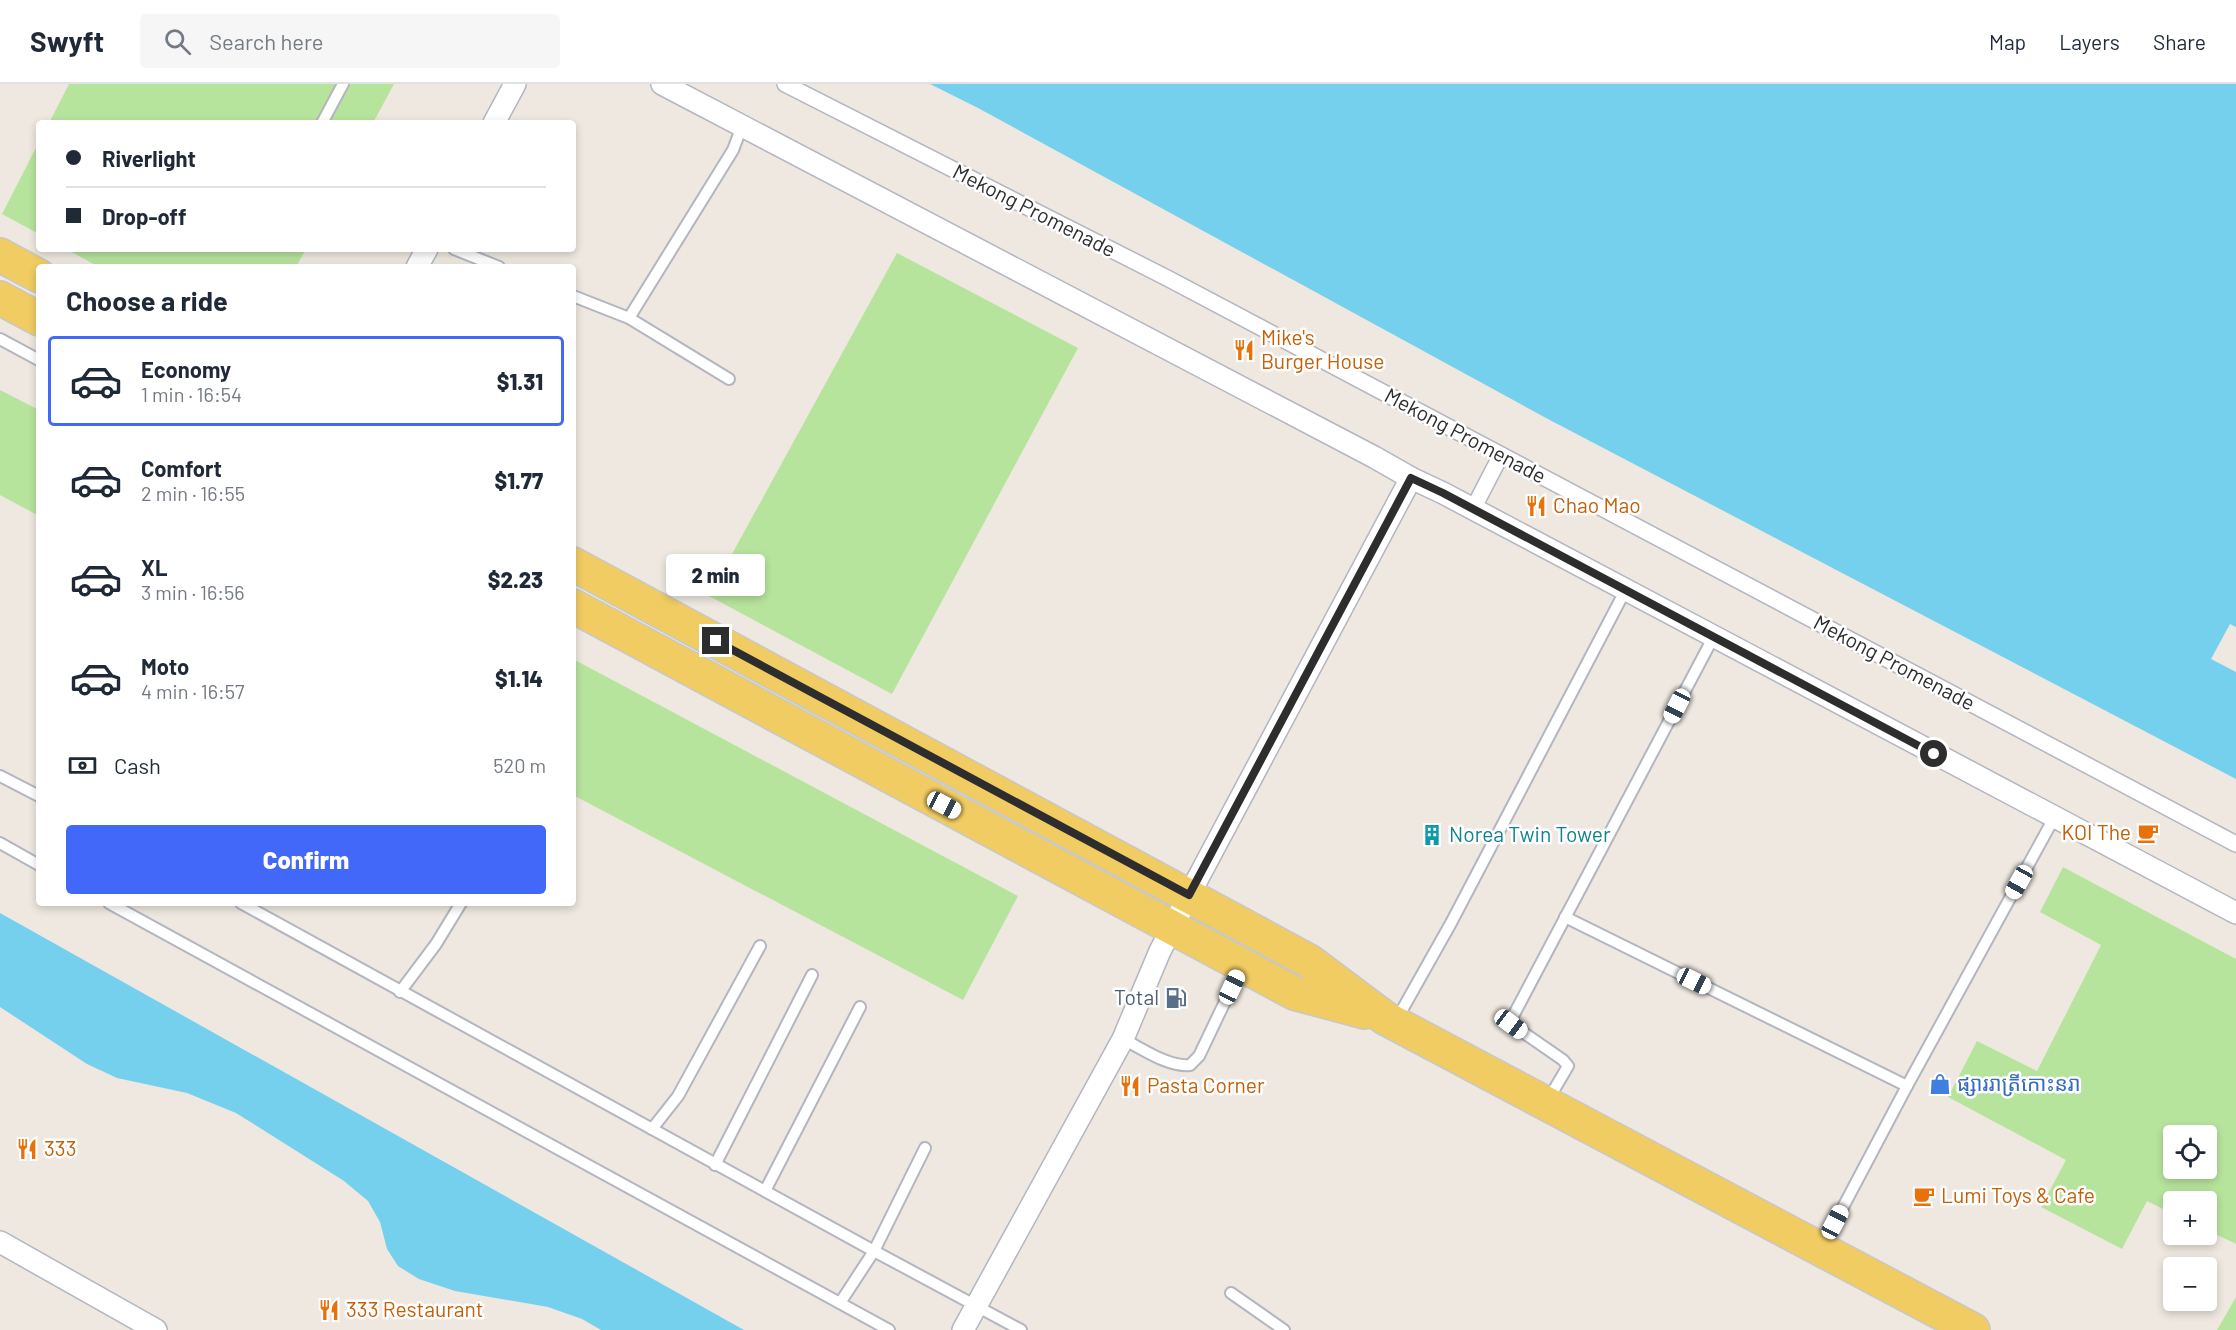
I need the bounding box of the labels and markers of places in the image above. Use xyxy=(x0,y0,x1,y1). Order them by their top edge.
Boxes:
place label: Mike's Burger House xyxy=(1261,324,1385,373)
restaurant icon: Mike's Burger House xyxy=(1232,338,1256,362)
place label: Chao Mao xyxy=(1553,492,1641,517)
restaurant icon: Chao Mao xyxy=(1524,494,1548,518)
place label: KOI The xyxy=(2061,819,2131,844)
place label: Norea Twin Tower xyxy=(1449,821,1611,846)
cafe icon: KOI The xyxy=(2136,821,2160,845)
building icon: Norea Twin Tower xyxy=(1420,823,1444,847)
place label: Total xyxy=(1114,984,1159,1009)
fuel station icon: Total xyxy=(1164,986,1188,1010)
place label: ផ្សាររាត្រីកោះនរា xyxy=(1957,1070,2081,1097)
place label: Pasta Corner xyxy=(1147,1072,1265,1097)
shop icon: ផ្សាររាត្រីកោះនរា xyxy=(1928,1072,1952,1096)
restaurant icon: Pasta Corner xyxy=(1118,1074,1142,1098)
place label: 333 xyxy=(44,1135,76,1160)
restaurant icon: 333 xyxy=(15,1137,39,1161)
place label: Lumi Toys & Cafe xyxy=(1941,1182,2095,1207)
cafe icon: Lumi Toys & Cafe xyxy=(1912,1184,1936,1208)
place label: 333 Restaurant xyxy=(346,1296,483,1321)
restaurant icon: 333 Restaurant xyxy=(317,1298,341,1322)

